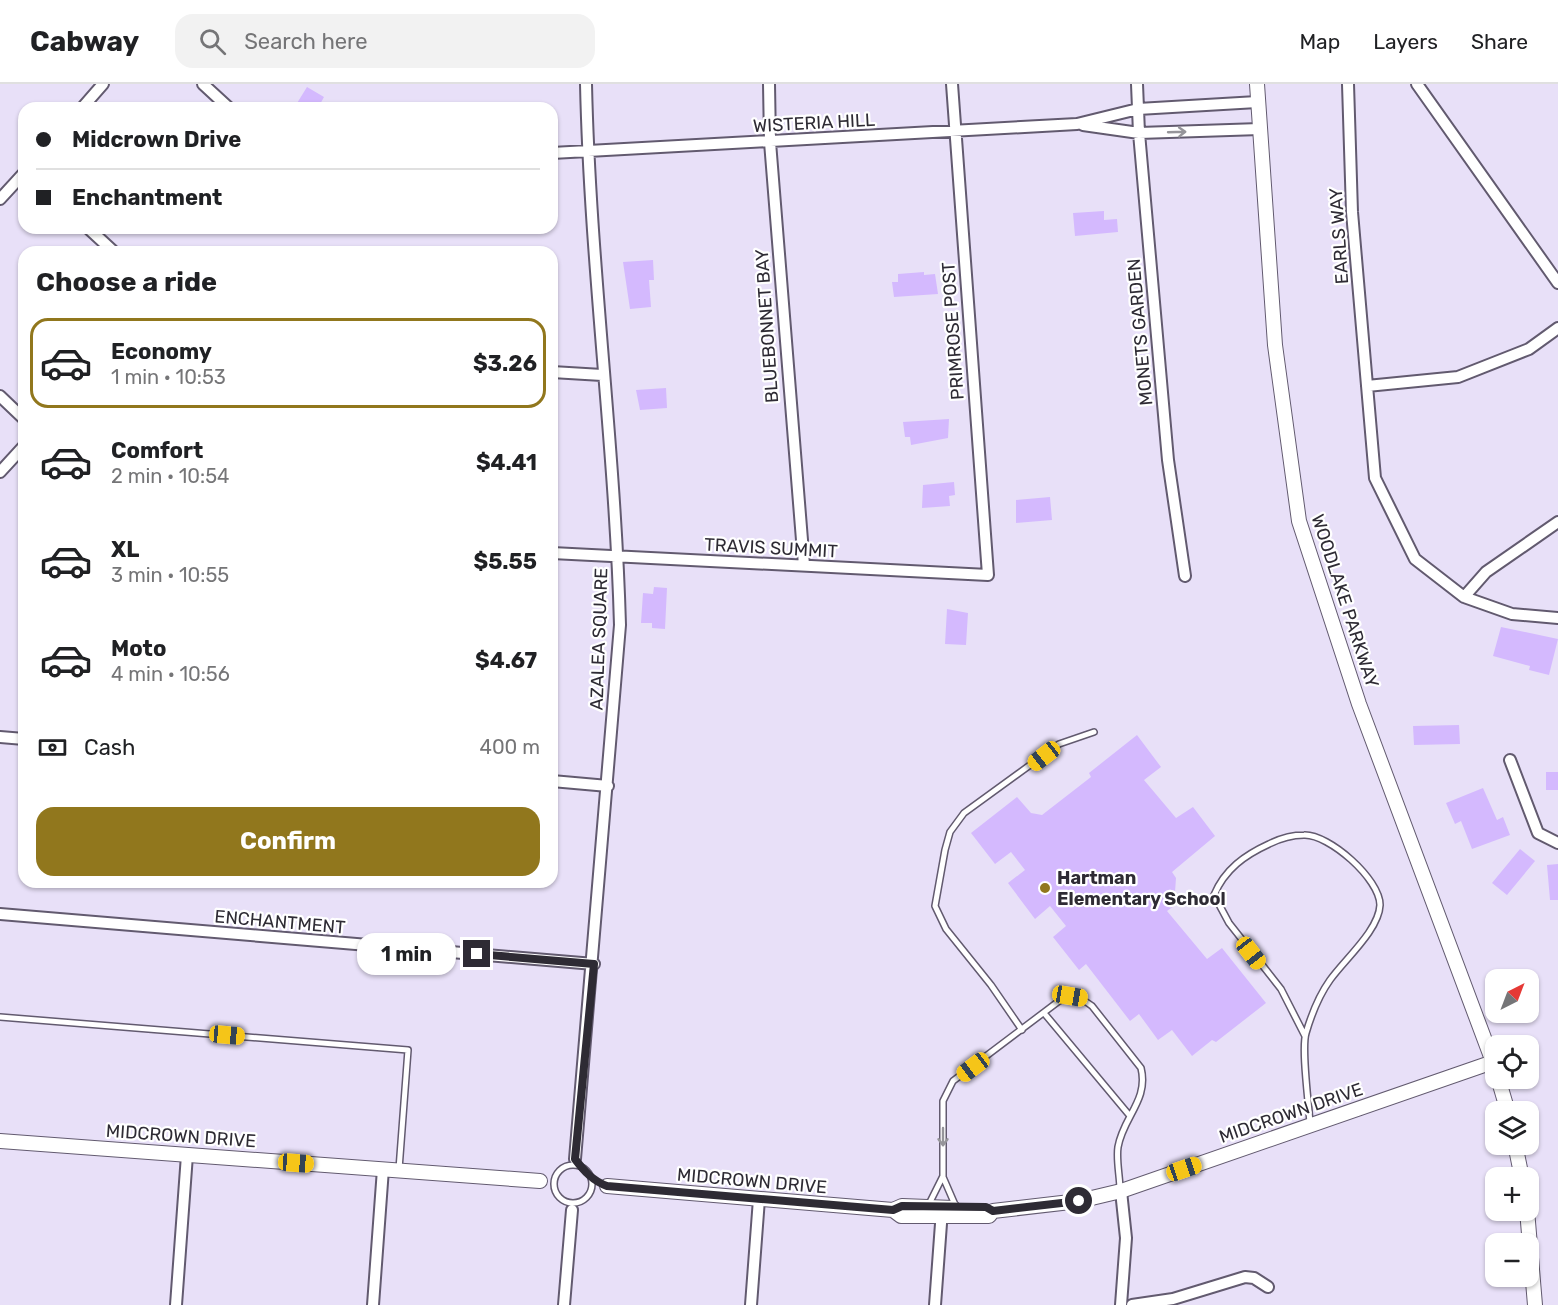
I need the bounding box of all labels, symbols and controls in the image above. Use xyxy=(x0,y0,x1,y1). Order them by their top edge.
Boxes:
search box xyxy=(175,14,595,68)
text: Cabway xyxy=(30,25,139,58)
icon: search xyxy=(196,25,229,58)
text: Search here xyxy=(244,28,368,55)
text: Map xyxy=(1299,29,1340,54)
text: Layers xyxy=(1373,29,1438,54)
text: Share xyxy=(1471,29,1528,54)
street label: WISTERIA HILL xyxy=(752,109,876,137)
text: Midcrown Drive xyxy=(72,126,241,153)
one-way arrow xyxy=(1166,126,1186,137)
text: Enchantment xyxy=(72,184,222,211)
street label: EARLS WAY xyxy=(1325,187,1353,285)
street label: BLUEBONNET BAY xyxy=(751,248,783,404)
street label: MONETS GARDEN xyxy=(1123,258,1157,406)
street label: PRIMROSE POST xyxy=(937,261,969,401)
text: Choose a ride xyxy=(36,266,217,298)
icon: car xyxy=(39,336,93,390)
text: Economy xyxy=(111,338,212,365)
text: $3.26 xyxy=(473,350,537,377)
text: 1 min · 10:53 xyxy=(111,365,226,389)
icon: car xyxy=(39,435,93,489)
text: Comfort xyxy=(111,437,203,464)
text: $4.41 xyxy=(476,449,537,476)
text: 2 min · 10:54 xyxy=(111,464,229,488)
street label: WOODLAKE PARKWAY xyxy=(1307,511,1384,691)
icon: car xyxy=(39,534,93,588)
street label: TRAVIS SUMMIT xyxy=(704,534,838,562)
text: XL xyxy=(111,536,139,563)
text: $5.55 xyxy=(474,548,537,575)
text: 3 min · 10:55 xyxy=(111,563,229,587)
street label: AZALEA SQUARE xyxy=(586,567,612,711)
icon: car xyxy=(39,633,93,687)
text: Moto xyxy=(111,635,166,662)
text: $4.67 xyxy=(475,647,537,674)
text: 4 min · 10:56 xyxy=(111,662,230,686)
icon: cash xyxy=(36,731,69,764)
text: Cash xyxy=(84,734,135,761)
text: 400 m xyxy=(480,735,540,759)
car xyxy=(1024,738,1064,774)
button: Confirm xyxy=(36,807,540,876)
place label: Hartman Elementary School xyxy=(1057,867,1226,910)
marker: Hartman Elementary School xyxy=(1038,881,1052,895)
street label: ENCHANTMENT xyxy=(214,905,346,939)
callout: 1 min xyxy=(357,933,456,975)
car xyxy=(1233,933,1269,973)
route end xyxy=(463,940,490,967)
text: 1 min xyxy=(381,942,432,966)
north arrow xyxy=(1485,969,1539,1023)
map controls xyxy=(1485,969,1539,1287)
car xyxy=(1051,984,1089,1008)
car xyxy=(208,1024,246,1046)
button: locate xyxy=(1485,1035,1539,1089)
car xyxy=(953,1049,993,1085)
street label: MIDCROWN DRIVE xyxy=(1216,1078,1366,1148)
button: layers xyxy=(1485,1101,1539,1155)
street label: MIDCROWN DRIVE xyxy=(105,1120,257,1152)
one-way arrow xyxy=(937,1127,949,1147)
car xyxy=(277,1153,315,1173)
car xyxy=(1164,1155,1204,1183)
street label: MIDCROWN DRIVE xyxy=(676,1163,828,1199)
button: + xyxy=(1485,1167,1539,1221)
route start xyxy=(1065,1187,1092,1214)
button: − xyxy=(1485,1233,1539,1287)

